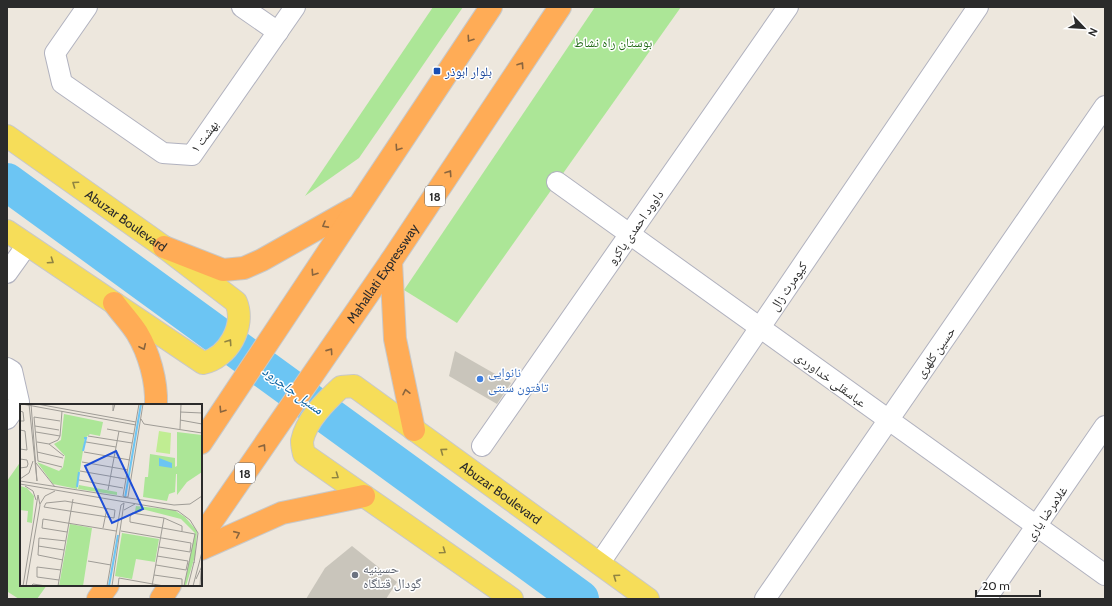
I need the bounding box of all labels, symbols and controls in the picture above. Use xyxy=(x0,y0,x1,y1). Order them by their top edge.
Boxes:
north arrow xyxy=(1064,8,1104,48)
text: N xyxy=(1085,26,1101,39)
park label: بوستان راه نشاط xyxy=(574,34,652,51)
one-way arrow xyxy=(468,35,475,42)
one-way arrow xyxy=(516,62,524,69)
place label: بلوار ابوذر xyxy=(444,63,492,80)
marker: بلوار ابوذر xyxy=(432,66,442,76)
street label: بهشت ۱ xyxy=(187,117,222,156)
one-way arrow xyxy=(395,143,402,150)
one-way arrow xyxy=(445,170,452,177)
one-way arrow xyxy=(72,182,79,189)
street label: Abuzar Boulevard xyxy=(82,186,170,255)
road number: 18 xyxy=(425,186,445,206)
street label: داوود احمدی پاکرو xyxy=(603,187,667,268)
one-way arrow xyxy=(322,220,329,228)
street label: Mahallati Expressway xyxy=(343,220,422,326)
one-way arrow xyxy=(47,256,54,263)
street label: کیومرث زال xyxy=(766,258,811,314)
one-way arrow xyxy=(311,269,319,276)
street label: حسین کلهری xyxy=(912,323,959,381)
one-way arrow xyxy=(225,340,232,347)
one-way arrow xyxy=(138,342,146,350)
one-way arrow xyxy=(325,348,332,355)
street label: عباسقلی خداوردی xyxy=(792,348,870,411)
water label: مسیل جاجرود xyxy=(259,362,328,419)
place label: نانوایی تافتون سنتی xyxy=(488,364,549,396)
marker: نانوایی تافتون سنتی xyxy=(475,374,485,384)
one-way arrow xyxy=(402,389,410,395)
inset map xyxy=(20,404,202,586)
one-way arrow xyxy=(220,406,227,413)
one-way arrow xyxy=(258,444,266,451)
one-way arrow xyxy=(440,449,447,456)
street label: Abuzar Boulevard xyxy=(457,458,545,527)
road number: 18 xyxy=(235,463,255,483)
one-way arrow xyxy=(332,471,339,479)
street label: غلامرضا یاری xyxy=(1021,482,1072,544)
one-way arrow xyxy=(233,530,240,538)
one-way arrow xyxy=(438,546,445,553)
place label: حسینیه گودال قتلگاه xyxy=(363,560,422,592)
marker: حسینیه گودال قتلگاه xyxy=(350,570,360,580)
scale bar xyxy=(976,572,1040,598)
one-way arrow xyxy=(614,575,621,582)
text: 20 m xyxy=(982,578,1010,593)

